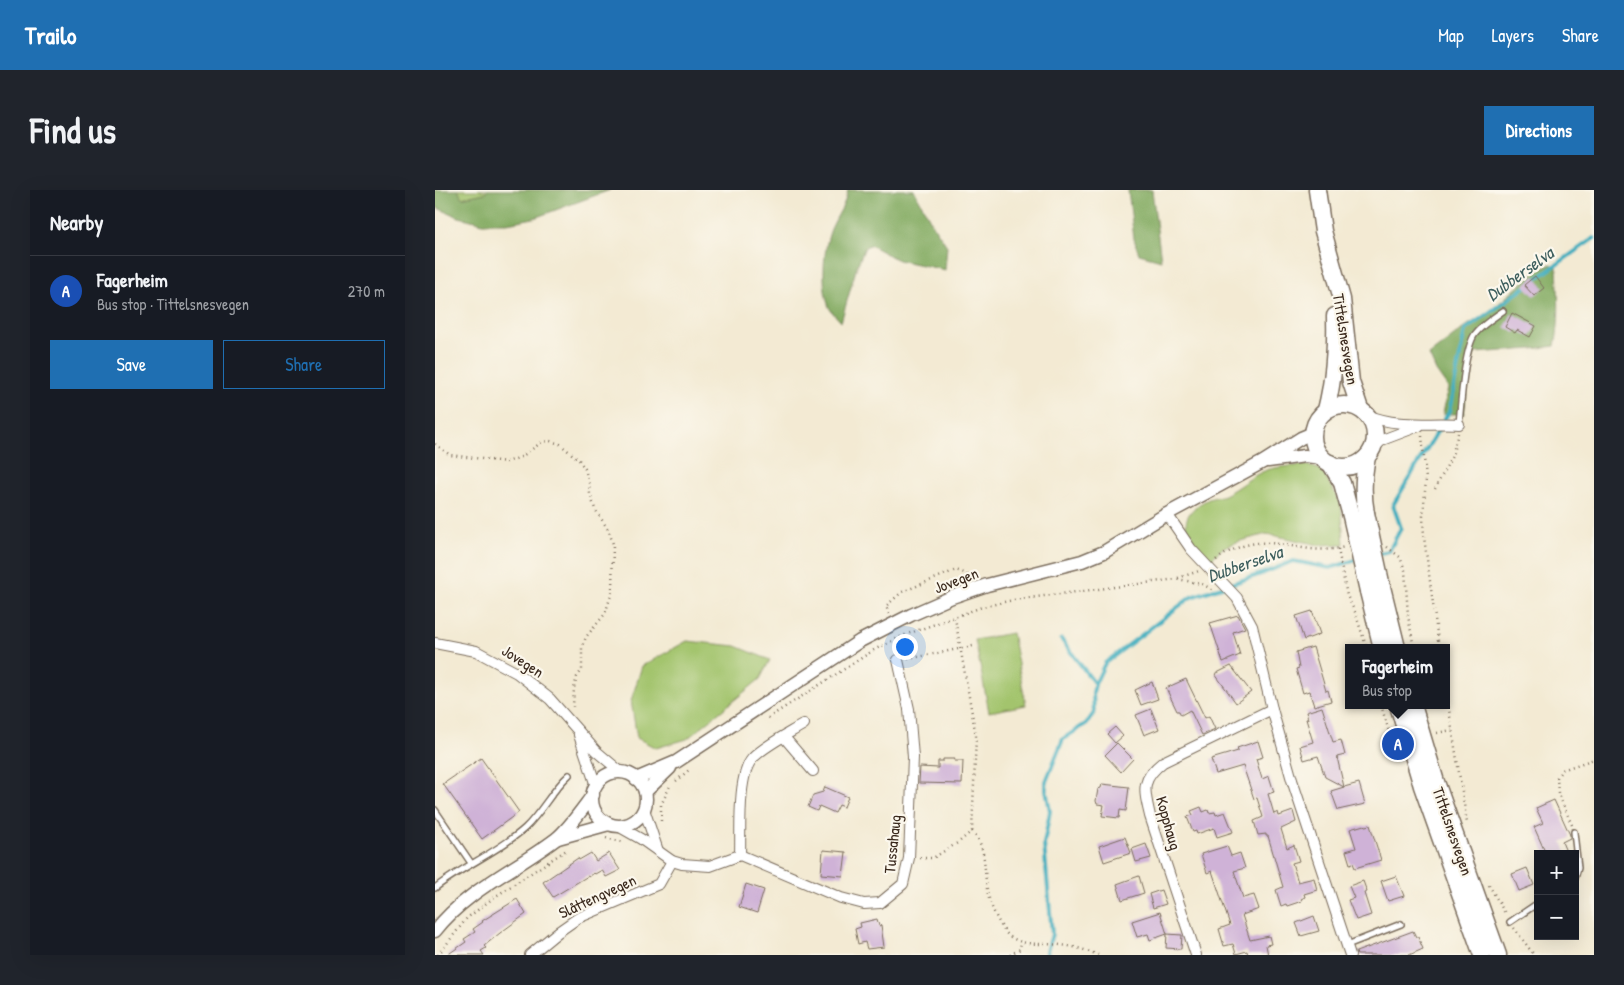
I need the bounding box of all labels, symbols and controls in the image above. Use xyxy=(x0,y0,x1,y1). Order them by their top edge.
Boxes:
text: Trailo xyxy=(25,19,76,51)
text: Map xyxy=(1438,23,1464,48)
text: Layers xyxy=(1492,23,1534,48)
text: Share xyxy=(1562,23,1599,48)
button: Directions xyxy=(1484,106,1594,155)
text: Find us xyxy=(30,107,116,154)
text: Nearby xyxy=(50,208,103,237)
water label: Dubberselva xyxy=(1481,239,1560,307)
text: Fagerheim xyxy=(97,267,168,293)
text: A xyxy=(62,280,70,302)
text: 270 m xyxy=(348,280,385,302)
street label: Tittelsnesvegen xyxy=(1328,292,1364,386)
text: Bus stop · Tittelsnesvegen xyxy=(97,293,249,315)
button: Save xyxy=(50,340,213,389)
button: Share xyxy=(223,340,385,389)
water label: Dubberselva xyxy=(1204,538,1288,588)
street label: Jovegen xyxy=(931,562,981,598)
your location xyxy=(892,634,918,660)
street label: Jovegen xyxy=(498,639,548,683)
popup xyxy=(1345,644,1450,709)
text: Fagerheim xyxy=(1362,653,1433,679)
text: Bus stop xyxy=(1362,679,1412,701)
pin: A xyxy=(1382,725,1414,763)
street label: Tittelsnesvegen xyxy=(1428,784,1478,878)
street label: Kopphaug xyxy=(1151,794,1187,852)
street label: Tussahaug xyxy=(878,814,906,874)
map controls xyxy=(1534,850,1579,940)
button: + xyxy=(1534,850,1579,895)
street label: Slåttengvegen xyxy=(555,868,639,924)
button: − xyxy=(1534,895,1579,940)

